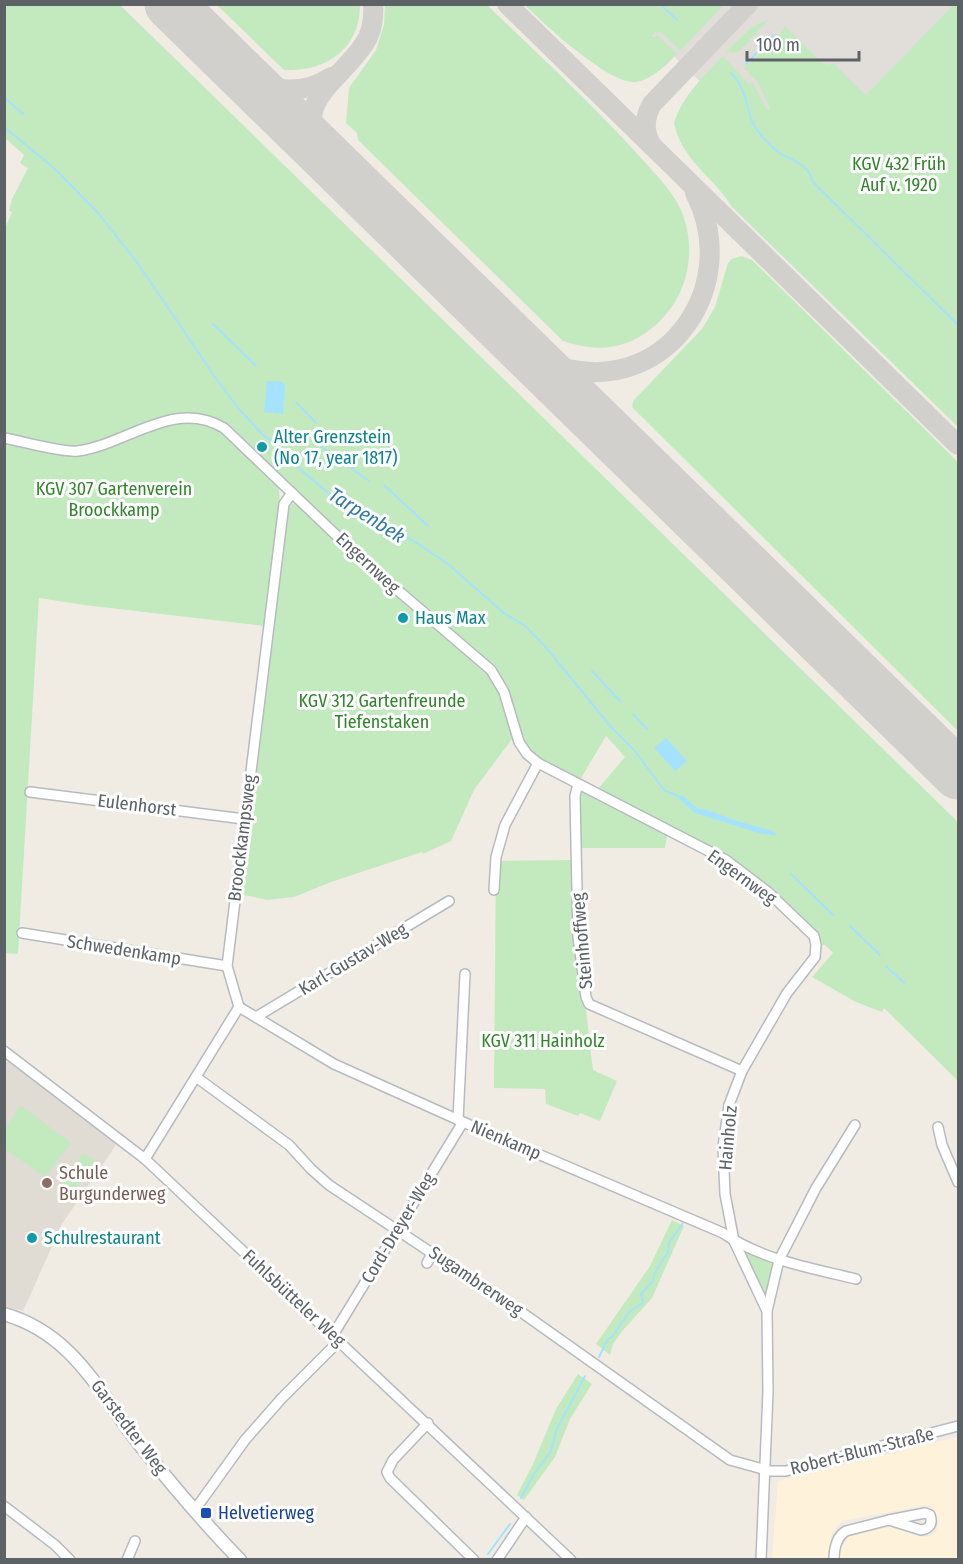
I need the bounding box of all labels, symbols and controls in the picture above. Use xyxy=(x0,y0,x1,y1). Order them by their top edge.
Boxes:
scale bar xyxy=(747,24,860,62)
text: 100 m xyxy=(756,34,800,56)
park label: KGV 432 Früh Auf v. 1920 xyxy=(852,153,946,196)
place label: Alter Grenzstein (No 17, year 1817) xyxy=(274,426,397,469)
marker: Alter Grenzstein (No 17, year 1817) xyxy=(255,440,269,454)
park label: KGV 307 Gartenverein Broockkamp xyxy=(36,478,192,521)
water label: Tarpenbek xyxy=(324,482,410,548)
street label: Engernweg xyxy=(331,528,405,599)
place label: Haus Max xyxy=(415,607,486,629)
marker: Haus Max xyxy=(396,611,410,625)
park label: KGV 312 Gartenfreunde Tiefenstaken xyxy=(299,690,466,733)
street label: Broockkampsweg xyxy=(223,773,261,903)
street label: Eulenhorst xyxy=(96,789,178,821)
street label: Engernweg xyxy=(703,845,781,910)
street label: Steinhoffweg xyxy=(567,891,597,990)
street label: Karl-Gustav-Weg xyxy=(295,918,412,1000)
street label: Schwedenkamp xyxy=(65,930,183,970)
park label: KGV 311 Hainholz xyxy=(481,1030,605,1052)
street label: Hainholz xyxy=(714,1105,742,1171)
street label: Nienkamp xyxy=(468,1115,544,1165)
place label: Schule Burgunderweg xyxy=(59,1162,166,1205)
street label: Cord-Dreyer-Weg xyxy=(356,1168,440,1287)
marker: Schule Burgunderweg xyxy=(40,1176,54,1190)
place label: Schulrestaurant xyxy=(44,1227,161,1249)
marker: Schulrestaurant xyxy=(25,1231,39,1245)
street label: Sugambrerweg xyxy=(425,1241,528,1321)
street label: Fuhlsbütteler Weg xyxy=(238,1245,350,1352)
street label: Garstedter Weg xyxy=(86,1375,172,1479)
street label: Robert-Blum-Straße xyxy=(788,1422,936,1479)
place label: Helvetierweg xyxy=(218,1502,314,1524)
marker: Helvetierweg xyxy=(199,1506,213,1520)

